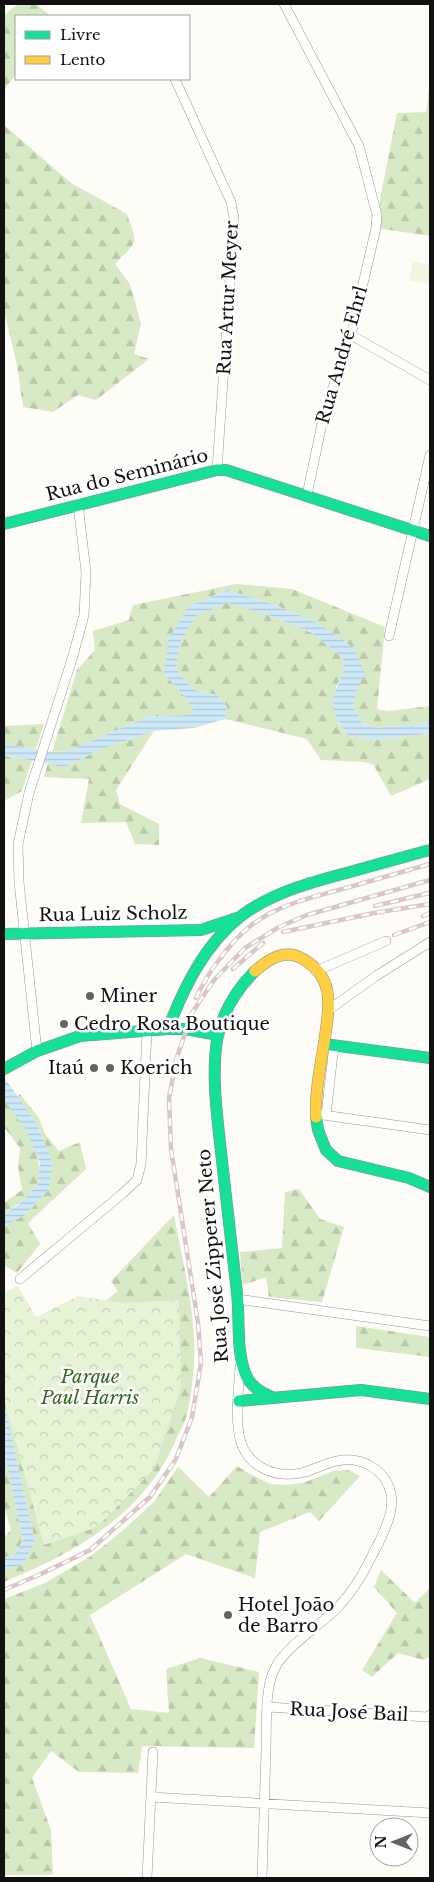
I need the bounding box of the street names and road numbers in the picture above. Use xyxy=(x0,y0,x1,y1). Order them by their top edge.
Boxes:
street label: Rua Artur Meyer xyxy=(213,220,243,376)
street label: Rua André Ehrl xyxy=(312,283,372,427)
street label: Rua do Seminário xyxy=(44,444,210,506)
street label: Rua Luiz Scholz xyxy=(38,902,188,926)
street label: Rua José Zipperer Neto xyxy=(193,1148,233,1364)
street label: Rua José Bail xyxy=(289,1698,409,1726)

